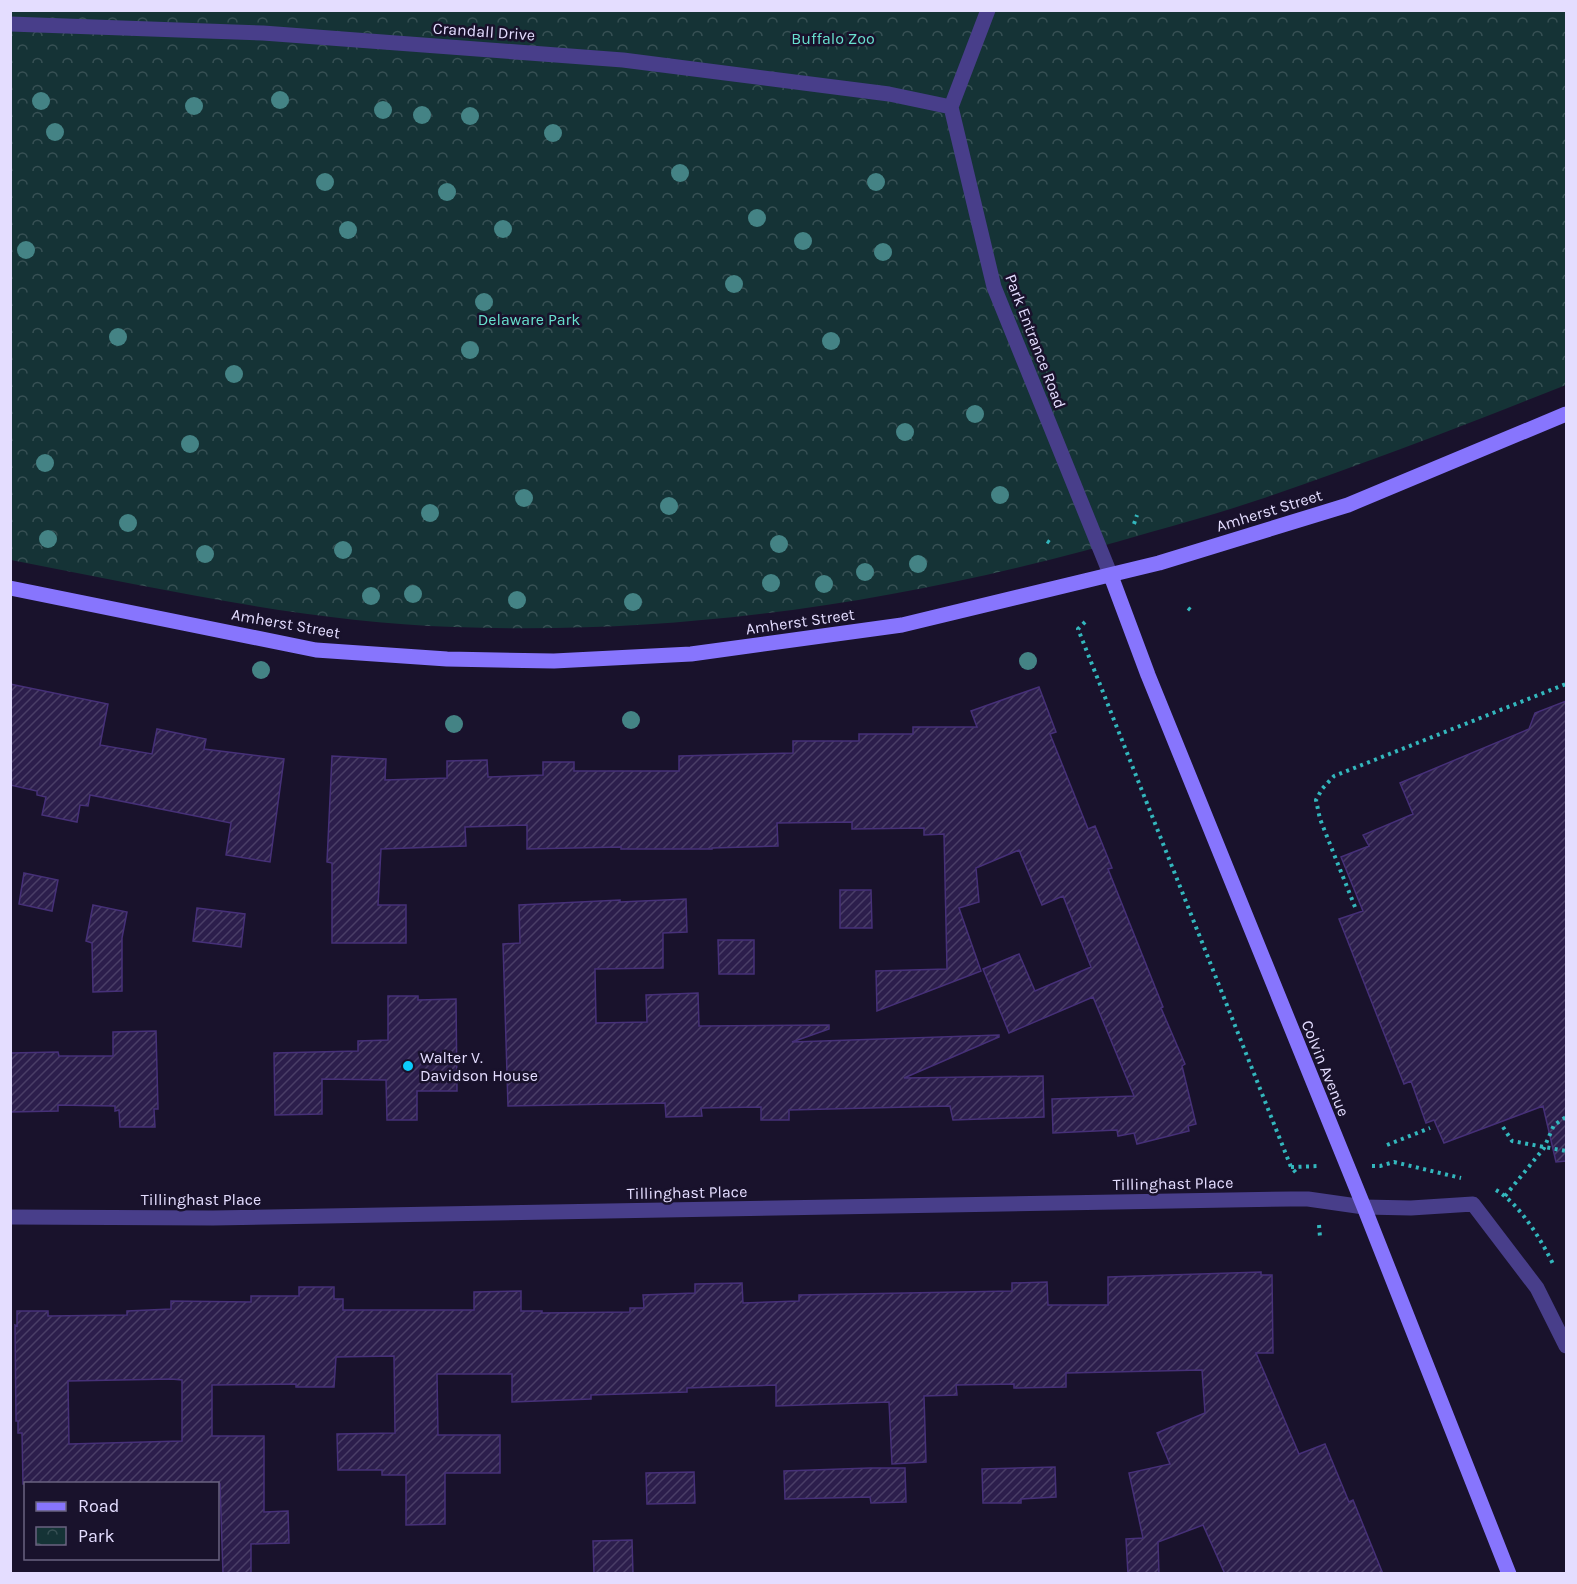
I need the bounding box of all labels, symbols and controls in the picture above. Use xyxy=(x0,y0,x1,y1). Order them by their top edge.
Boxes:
street label: Crandall Drive xyxy=(432,18,536,45)
park label: Buffalo Zoo xyxy=(791,29,875,48)
street label: Park Entrance Road xyxy=(1001,271,1070,411)
park label: Delaware Park xyxy=(478,310,580,329)
street label: Amherst Street xyxy=(1214,485,1325,536)
street label: Amherst Street xyxy=(744,604,856,639)
street label: Amherst Street xyxy=(230,605,342,642)
street label: Colvin Avenue xyxy=(1298,1017,1353,1119)
place label: Walter V. Davidson House xyxy=(420,1048,538,1085)
marker: Walter V. Davidson House xyxy=(401,1059,415,1073)
street label: Tillinghast Place xyxy=(1113,1173,1233,1194)
street label: Tillinghast Place xyxy=(627,1182,747,1203)
street label: Tillinghast Place xyxy=(141,1190,261,1209)
legend xyxy=(24,1482,219,1560)
text: Road xyxy=(78,1495,119,1517)
text: Park xyxy=(78,1525,115,1547)

